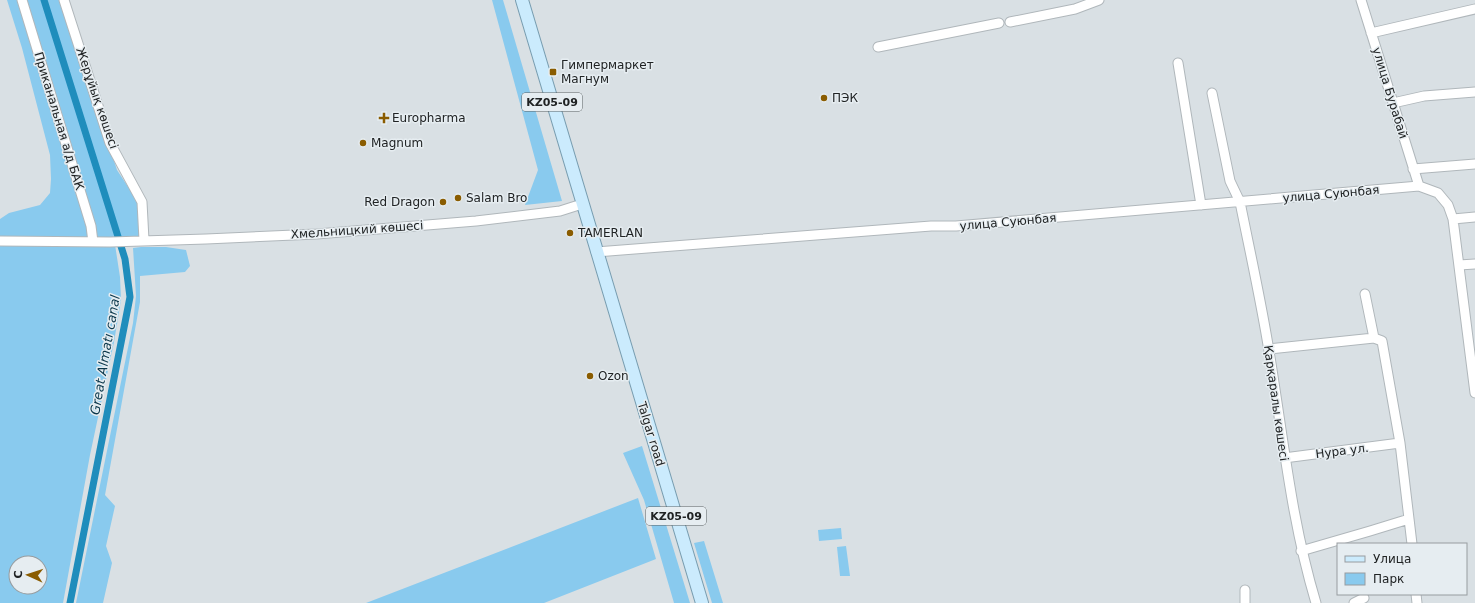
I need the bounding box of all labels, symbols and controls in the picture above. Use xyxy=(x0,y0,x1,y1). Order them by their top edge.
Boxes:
street label: Жерұйық көшесі xyxy=(73,45,121,151)
street label: улица Бурабай xyxy=(1369,46,1411,140)
street label: Приканальная а/д БАК xyxy=(31,50,87,192)
place label: Гимпермаркет Магнум xyxy=(561,58,654,86)
marker: Гимпермаркет Магнум xyxy=(548,67,558,77)
place label: ПЭК xyxy=(832,91,858,105)
road number: KZ05-09 xyxy=(522,93,582,111)
marker: ПЭК xyxy=(819,93,829,103)
place label: Europharma xyxy=(392,111,466,125)
marker: Europharma xyxy=(379,113,389,123)
place label: Magnum xyxy=(371,136,423,150)
marker: Magnum xyxy=(358,138,368,148)
street label: улица Суюнбая xyxy=(1282,183,1380,205)
place label: Salam Bro xyxy=(466,191,527,205)
marker: Salam Bro xyxy=(453,193,463,203)
place label: Red Dragon xyxy=(364,195,435,209)
marker: Red Dragon xyxy=(438,197,448,207)
street label: улица Суюнбая xyxy=(959,211,1057,233)
street label: Хмельницкий көшесі xyxy=(290,218,424,242)
place label: TAMERLAN xyxy=(577,226,643,240)
marker: TAMERLAN xyxy=(565,228,575,238)
water label: Great Almatı canal xyxy=(87,293,123,416)
street label: Қарқаралы көшесі xyxy=(1261,344,1291,462)
place label: Ozon xyxy=(598,369,629,383)
marker: Ozon xyxy=(585,371,595,381)
street label: Talgar road xyxy=(634,399,667,468)
street label: Нура ул. xyxy=(1315,441,1369,461)
road number: KZ05-09 xyxy=(646,507,706,525)
legend xyxy=(1337,543,1467,595)
text: Улица xyxy=(1373,552,1411,566)
north arrow xyxy=(8,555,48,595)
text: С xyxy=(12,570,25,579)
text: Парк xyxy=(1373,572,1404,586)

